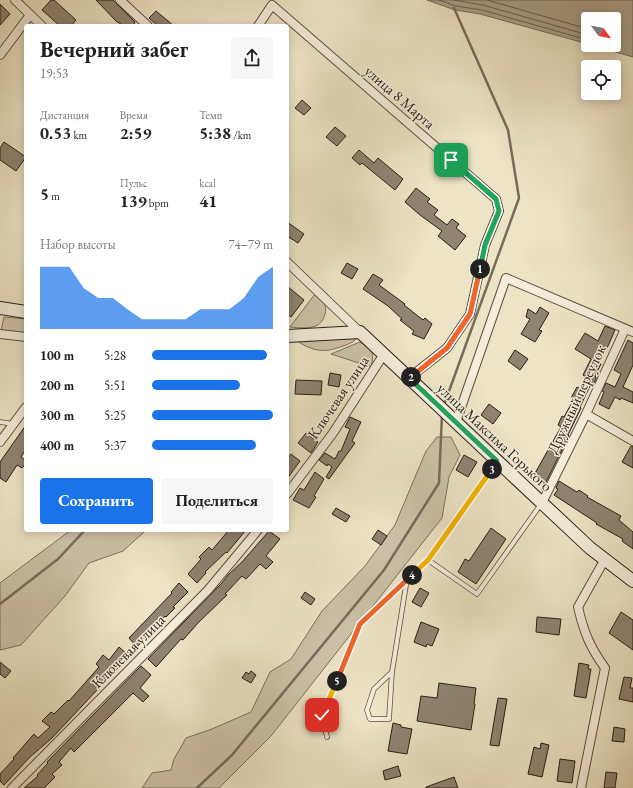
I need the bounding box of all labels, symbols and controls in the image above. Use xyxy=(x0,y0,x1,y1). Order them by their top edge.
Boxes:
north arrow xyxy=(581,12,621,52)
map controls xyxy=(581,12,621,100)
text: Вечерний забег xyxy=(40,35,188,64)
button: share xyxy=(231,37,273,79)
button: locate xyxy=(581,60,621,100)
street label: улица 8 Марта xyxy=(361,61,439,133)
text: 19:53 xyxy=(40,65,68,82)
text: Дистанция xyxy=(40,108,89,122)
text: Время xyxy=(120,108,148,122)
text: Темп xyxy=(199,108,222,122)
text: 0.53 xyxy=(40,122,71,144)
text: 2:59 xyxy=(120,122,151,144)
text: 5:38 xyxy=(199,122,231,144)
text: km xyxy=(71,128,87,142)
text: /km xyxy=(231,128,251,142)
pin xyxy=(434,143,468,177)
icon: arrive xyxy=(440,149,462,171)
text: Пульс xyxy=(120,176,148,190)
text: kcal xyxy=(199,176,216,190)
text: 5 xyxy=(40,183,49,205)
text: m xyxy=(49,189,60,203)
text: 139 xyxy=(120,190,147,212)
text: 41 xyxy=(199,190,217,212)
text: bpm xyxy=(147,196,169,210)
text: Набор высоты xyxy=(40,236,116,253)
text: 74–79 m xyxy=(228,236,273,253)
pin: 1 xyxy=(470,259,490,279)
text: 1 xyxy=(477,262,483,276)
street label: Дружный переулок xyxy=(542,342,610,456)
text: 100 m xyxy=(40,347,74,364)
text: 5:28 xyxy=(104,347,126,364)
street label: Ключевая улица xyxy=(303,352,373,442)
pin: 2 xyxy=(401,367,421,387)
text: 2 xyxy=(408,370,414,384)
text: 200 m xyxy=(40,377,74,394)
text: 5:51 xyxy=(104,377,126,394)
street label: улица Максима Горького xyxy=(433,379,557,495)
text: 300 m xyxy=(40,407,74,424)
text: 5:25 xyxy=(104,407,126,424)
text: 400 m xyxy=(40,437,74,454)
text: 5:37 xyxy=(104,437,126,454)
pin: 3 xyxy=(482,459,502,479)
text: 3 xyxy=(489,462,495,476)
button: Сохранить xyxy=(40,478,153,524)
button: Поделиться xyxy=(161,478,273,524)
pin: 4 xyxy=(402,565,422,585)
text: 4 xyxy=(409,568,415,582)
street label: Ключевая улица xyxy=(87,610,169,692)
pin: 5 xyxy=(327,671,347,691)
text: 5 xyxy=(334,674,340,688)
pin xyxy=(305,698,339,732)
icon: check xyxy=(311,704,333,726)

